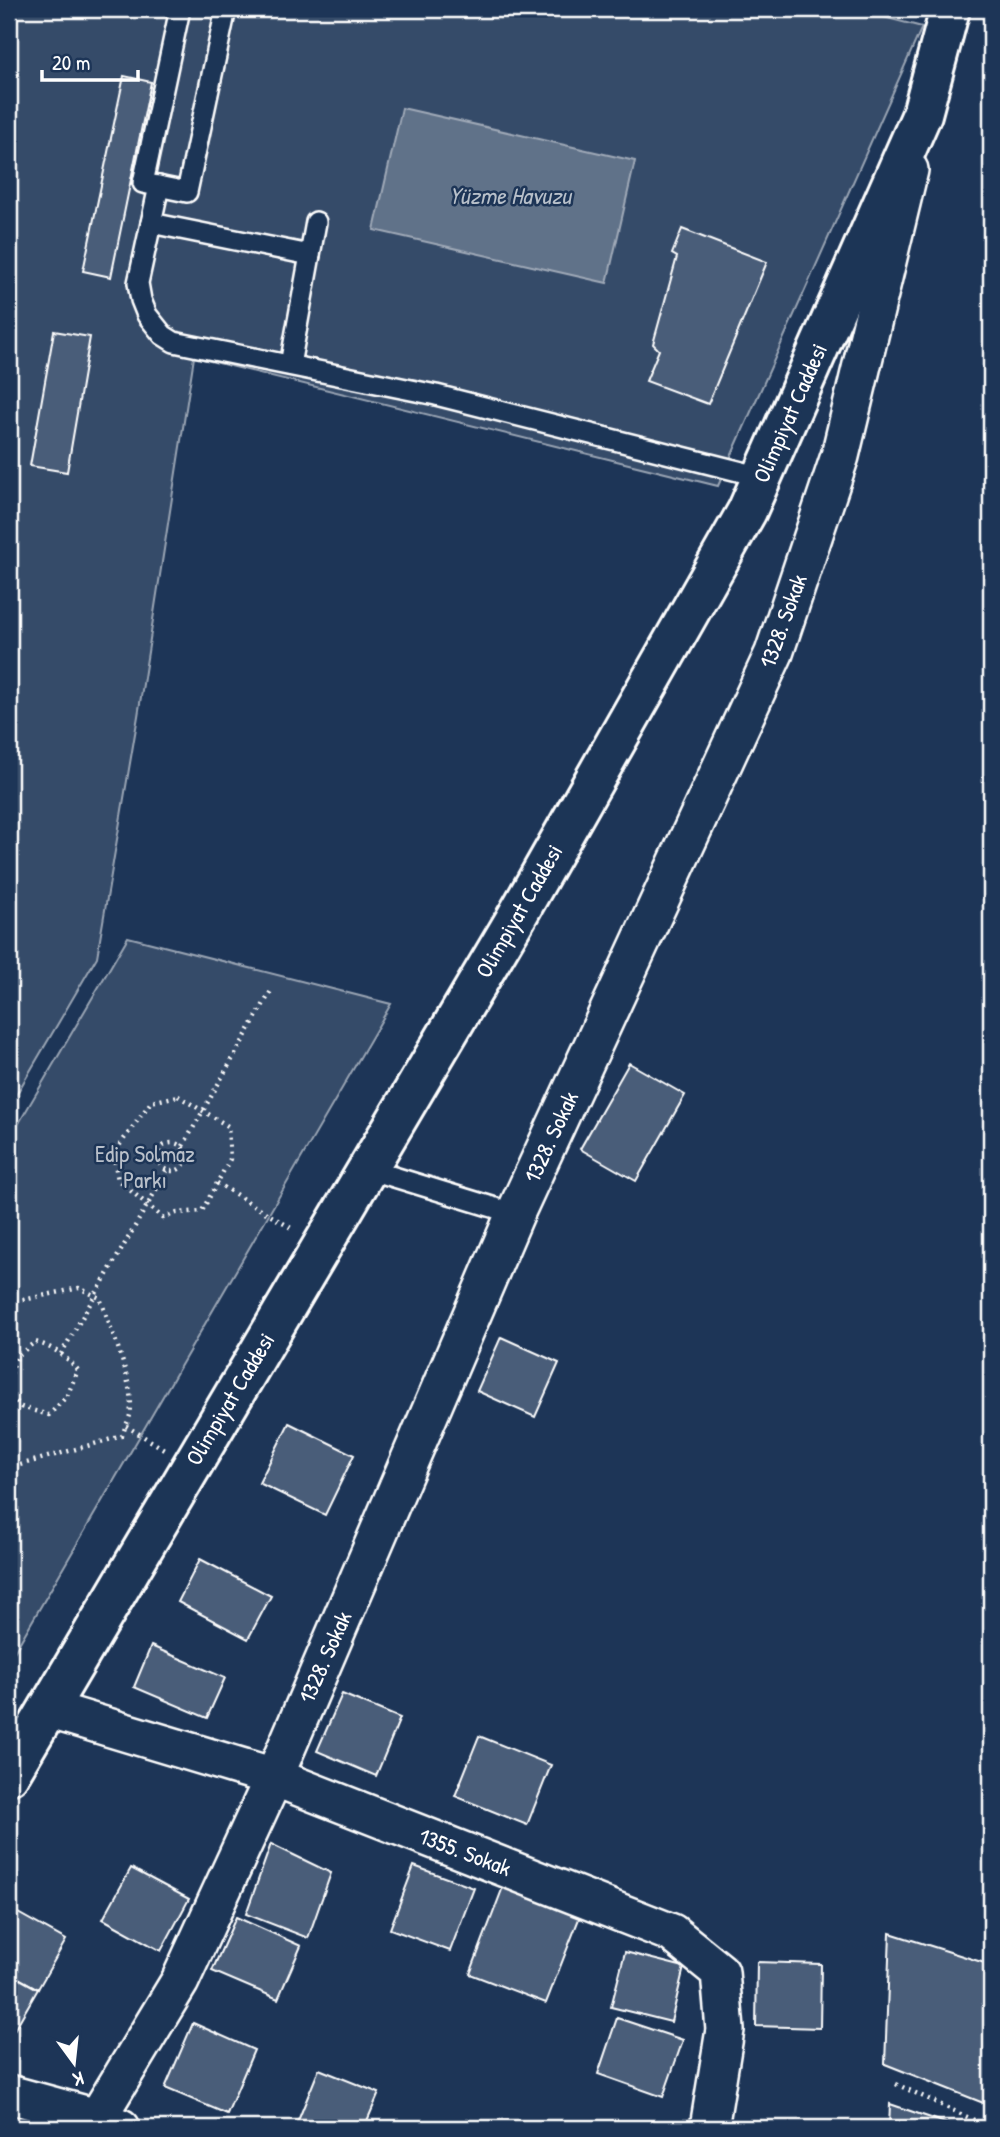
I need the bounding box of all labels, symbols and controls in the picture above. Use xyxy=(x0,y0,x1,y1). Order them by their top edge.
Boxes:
scale bar xyxy=(42,38,138,82)
text: 20 m xyxy=(52,48,90,77)
water label: Yüzme Havuzu xyxy=(449,179,573,211)
street label: Olimpiyat Caddesi xyxy=(745,338,834,487)
street label: 1328. Sokak xyxy=(751,569,814,672)
street label: Olimpiyat Caddesi xyxy=(468,838,569,983)
street label: 1328. Sokak xyxy=(516,1086,585,1188)
park label: Edip Solmaz Parkı xyxy=(95,1138,195,1195)
street label: Olimpiyat Caddesi xyxy=(178,1327,281,1471)
street label: 1328. Sokak xyxy=(291,1606,359,1708)
street label: 1355. Sokak xyxy=(415,1820,516,1883)
north arrow xyxy=(38,2028,108,2098)
text: K xyxy=(70,2066,87,2093)

